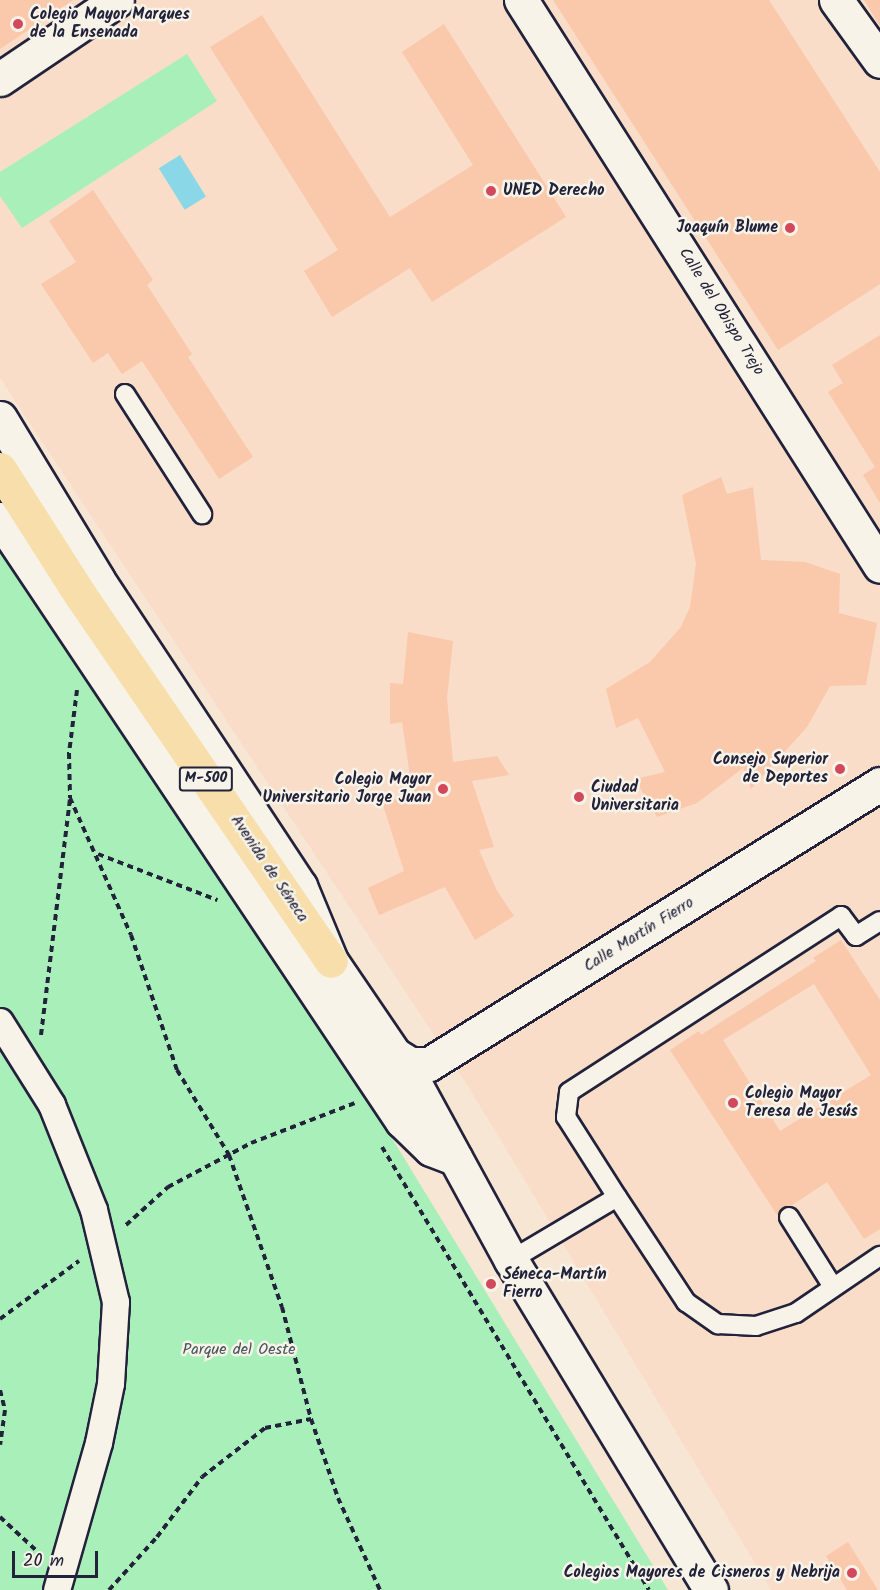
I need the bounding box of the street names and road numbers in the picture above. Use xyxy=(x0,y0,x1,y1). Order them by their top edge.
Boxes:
street label: Calle del Obispo Trejo xyxy=(674,245,768,379)
road number: M-500 xyxy=(178,767,234,791)
street label: Avenida de Séneca xyxy=(226,812,312,926)
street label: Calle Martín Fierro xyxy=(580,893,698,977)

